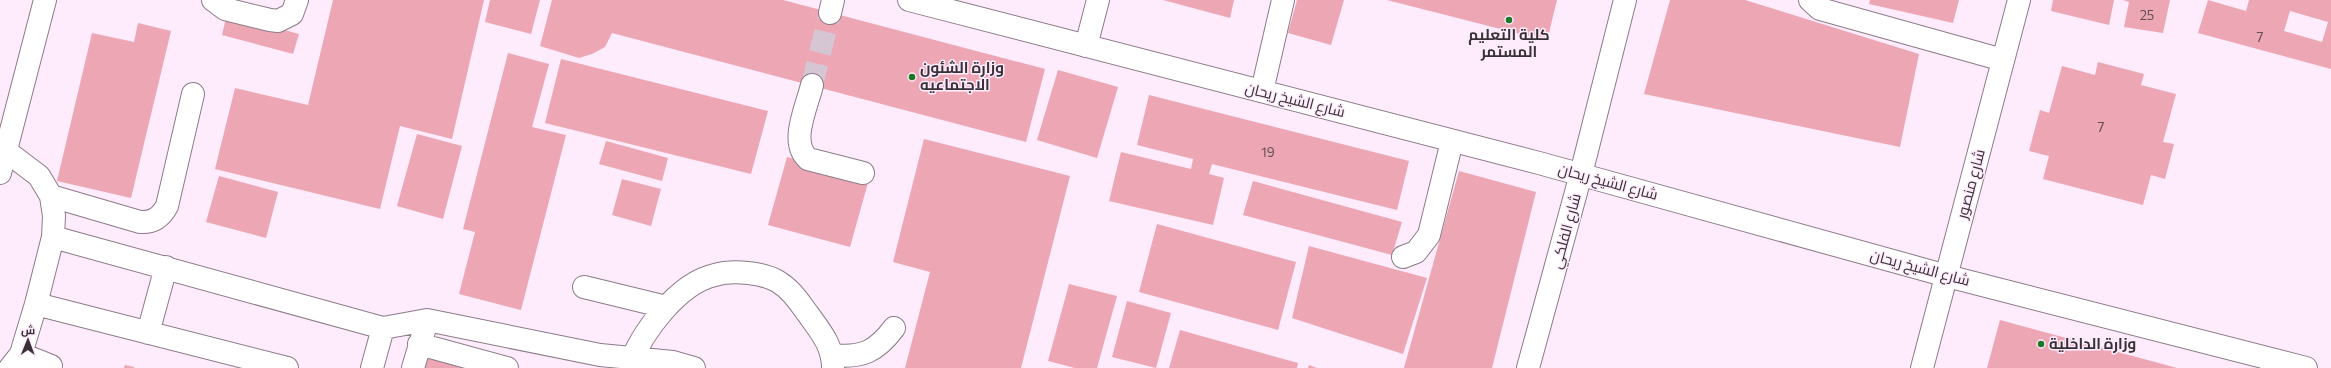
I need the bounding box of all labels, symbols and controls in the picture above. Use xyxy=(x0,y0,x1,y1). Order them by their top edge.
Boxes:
house number: 25 xyxy=(2140,7,2154,23)
marker: كلية التعليم المستمر xyxy=(1504,15,1514,25)
place label: كلية التعليم المستمر xyxy=(1468,25,1550,61)
house number: 7 xyxy=(2257,29,2264,45)
place label: وزارة الشئون الاجتماعيه xyxy=(920,58,1004,93)
marker: وزارة الشئون الاجتماعيه xyxy=(907,72,917,82)
street label: شارع الشيخ ريحان xyxy=(1243,78,1347,123)
house number: 7 xyxy=(2098,119,2105,135)
house number: 19 xyxy=(1261,144,1275,160)
street label: شارع منصور xyxy=(1952,147,1991,222)
street label: شارع الشيخ ريحان xyxy=(1556,159,1660,206)
street label: شارع الفلكي xyxy=(1546,191,1588,271)
street label: شارع الشيخ ريحان xyxy=(1868,245,1972,292)
north arrow xyxy=(8,320,48,360)
text: ش xyxy=(21,323,35,337)
place label: وزارة الداخلية xyxy=(2049,334,2136,353)
marker: وزارة الداخلية xyxy=(2036,339,2046,349)

